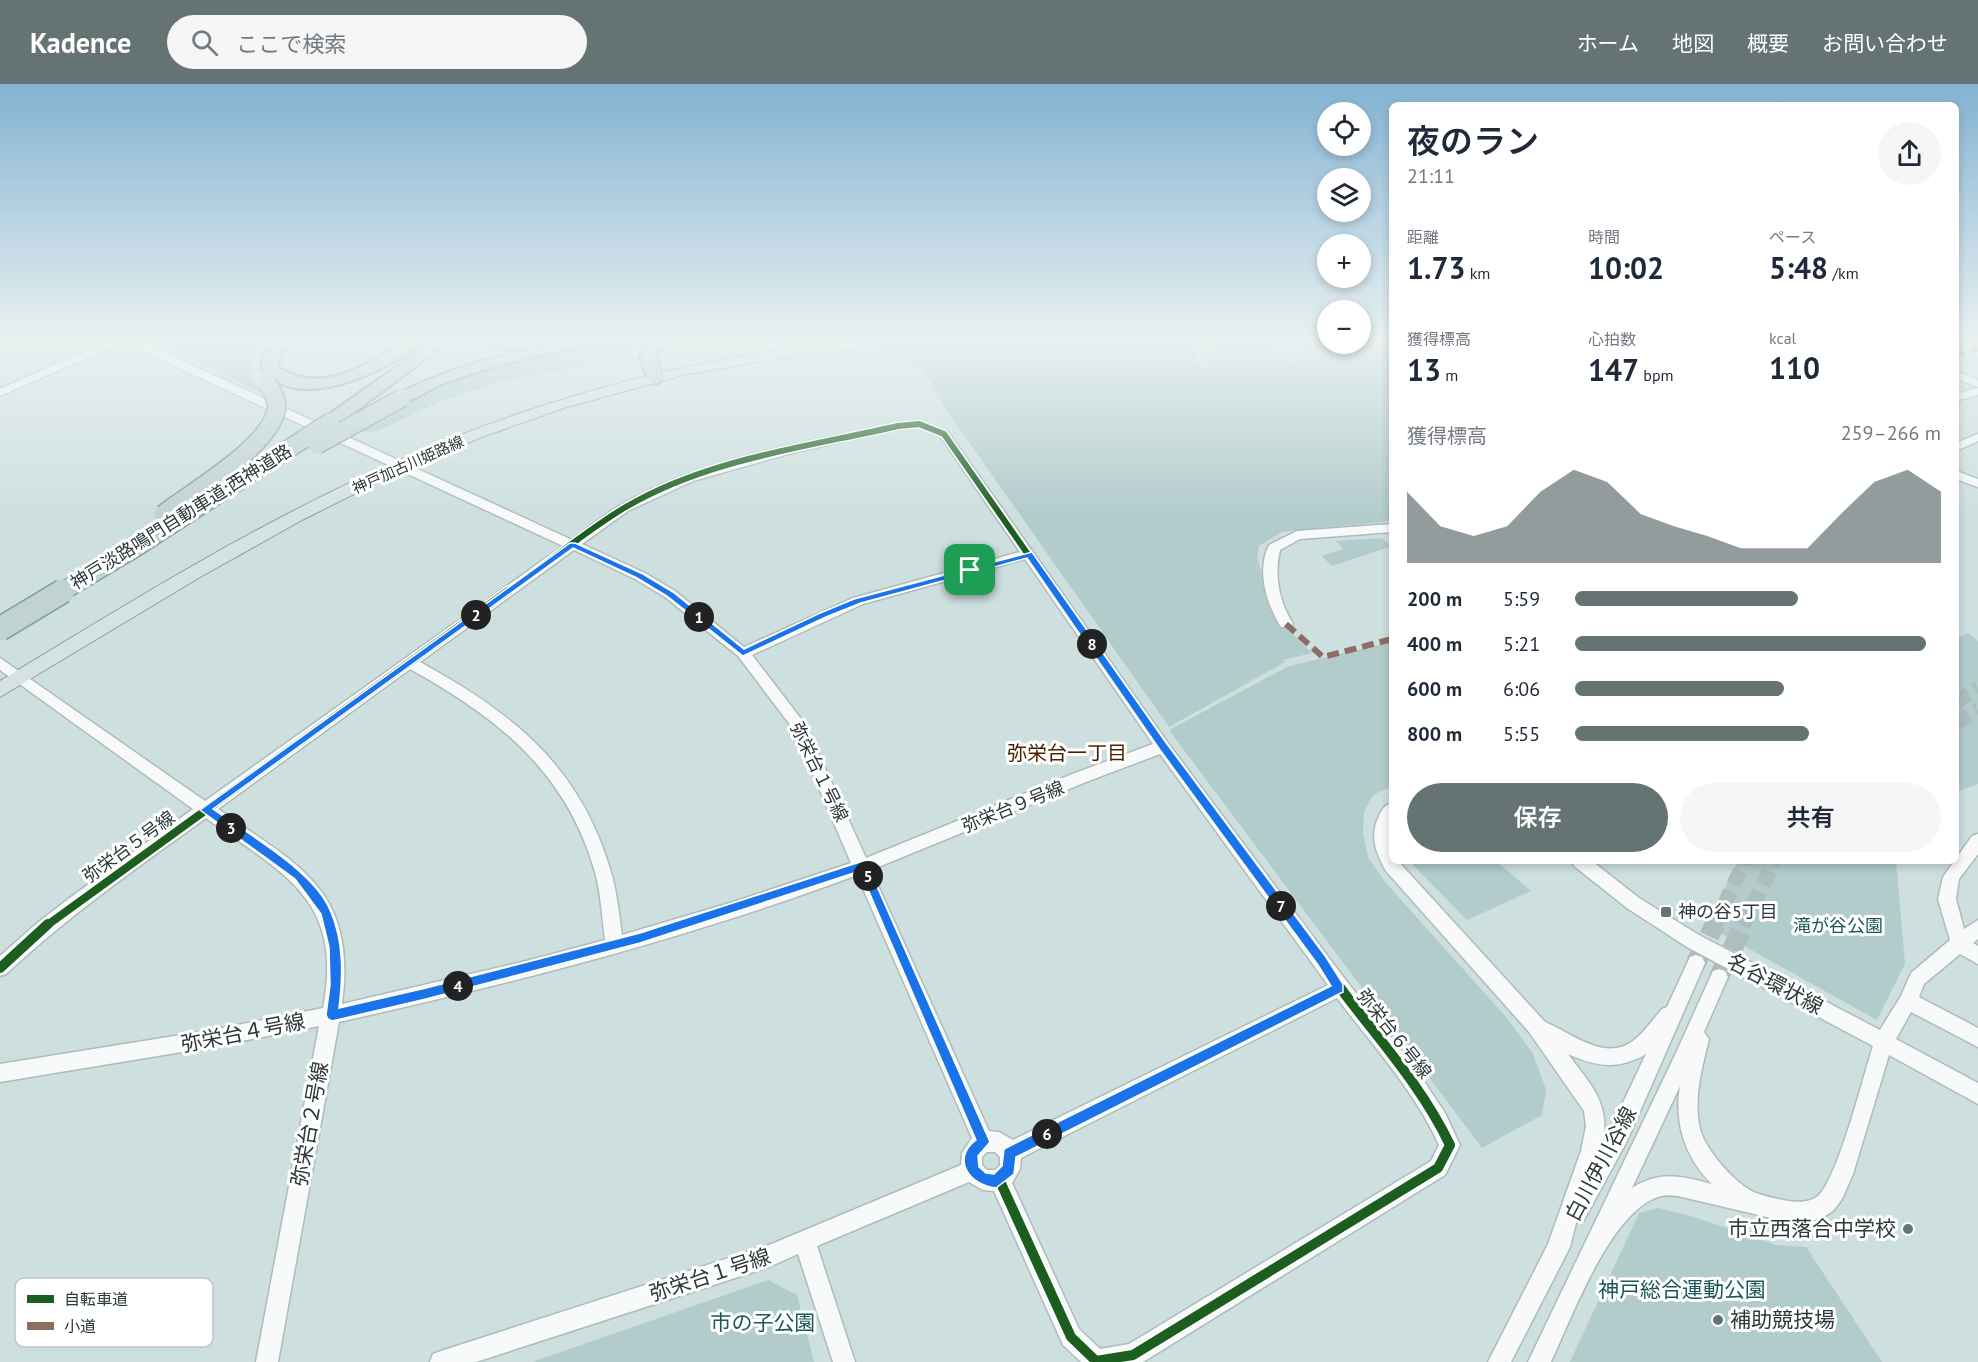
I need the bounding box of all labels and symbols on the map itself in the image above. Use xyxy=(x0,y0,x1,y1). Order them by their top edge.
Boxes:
street label: 神戸加古川姫路線 xyxy=(349,431,466,498)
street label: 神戸淡路鳴門自動車道;西神道路 xyxy=(66,439,296,594)
pin xyxy=(944,544,995,595)
pin: 2 xyxy=(461,600,491,630)
pin: 1 xyxy=(684,602,714,632)
pin: 8 xyxy=(1077,629,1107,659)
street label: 弥栄台１号線 xyxy=(785,718,853,825)
district label: 弥栄台一丁目 xyxy=(1007,740,1127,766)
street label: 弥栄台９号線 xyxy=(958,776,1067,837)
street label: 弥栄台５号線 xyxy=(78,806,179,888)
pin: 3 xyxy=(216,813,246,843)
pin: 5 xyxy=(853,861,883,891)
pin: 7 xyxy=(1266,891,1296,921)
place label: 神の谷5丁目 xyxy=(1678,900,1778,923)
marker: 神の谷5丁目 xyxy=(1659,905,1673,919)
park label: 滝が谷公園 xyxy=(1793,914,1883,937)
street label: 名谷環状線 xyxy=(1723,947,1828,1020)
pin: 4 xyxy=(443,971,473,1001)
street label: 弥栄台６号線 xyxy=(1352,984,1437,1083)
street label: 弥栄台４号線 xyxy=(178,1007,307,1058)
street label: 弥栄台２号線 xyxy=(285,1060,334,1188)
street label: 白川伊川谷線 xyxy=(1559,1102,1642,1226)
pin: 6 xyxy=(1032,1119,1062,1149)
place label: 市立西落合中学校 xyxy=(1728,1215,1896,1242)
marker: 市立西落合中学校 xyxy=(1901,1222,1915,1236)
street label: 弥栄台１号線 xyxy=(646,1242,774,1307)
park label: 神戸総合運動公園 xyxy=(1598,1276,1766,1303)
legend xyxy=(15,1278,213,1347)
text: 自転車道 xyxy=(64,1289,128,1309)
place label: 補助競技場 xyxy=(1730,1306,1835,1333)
park label: 市の子公園 xyxy=(711,1309,816,1336)
marker: 補助競技場 xyxy=(1711,1313,1725,1327)
text: 小道 xyxy=(64,1316,96,1336)

